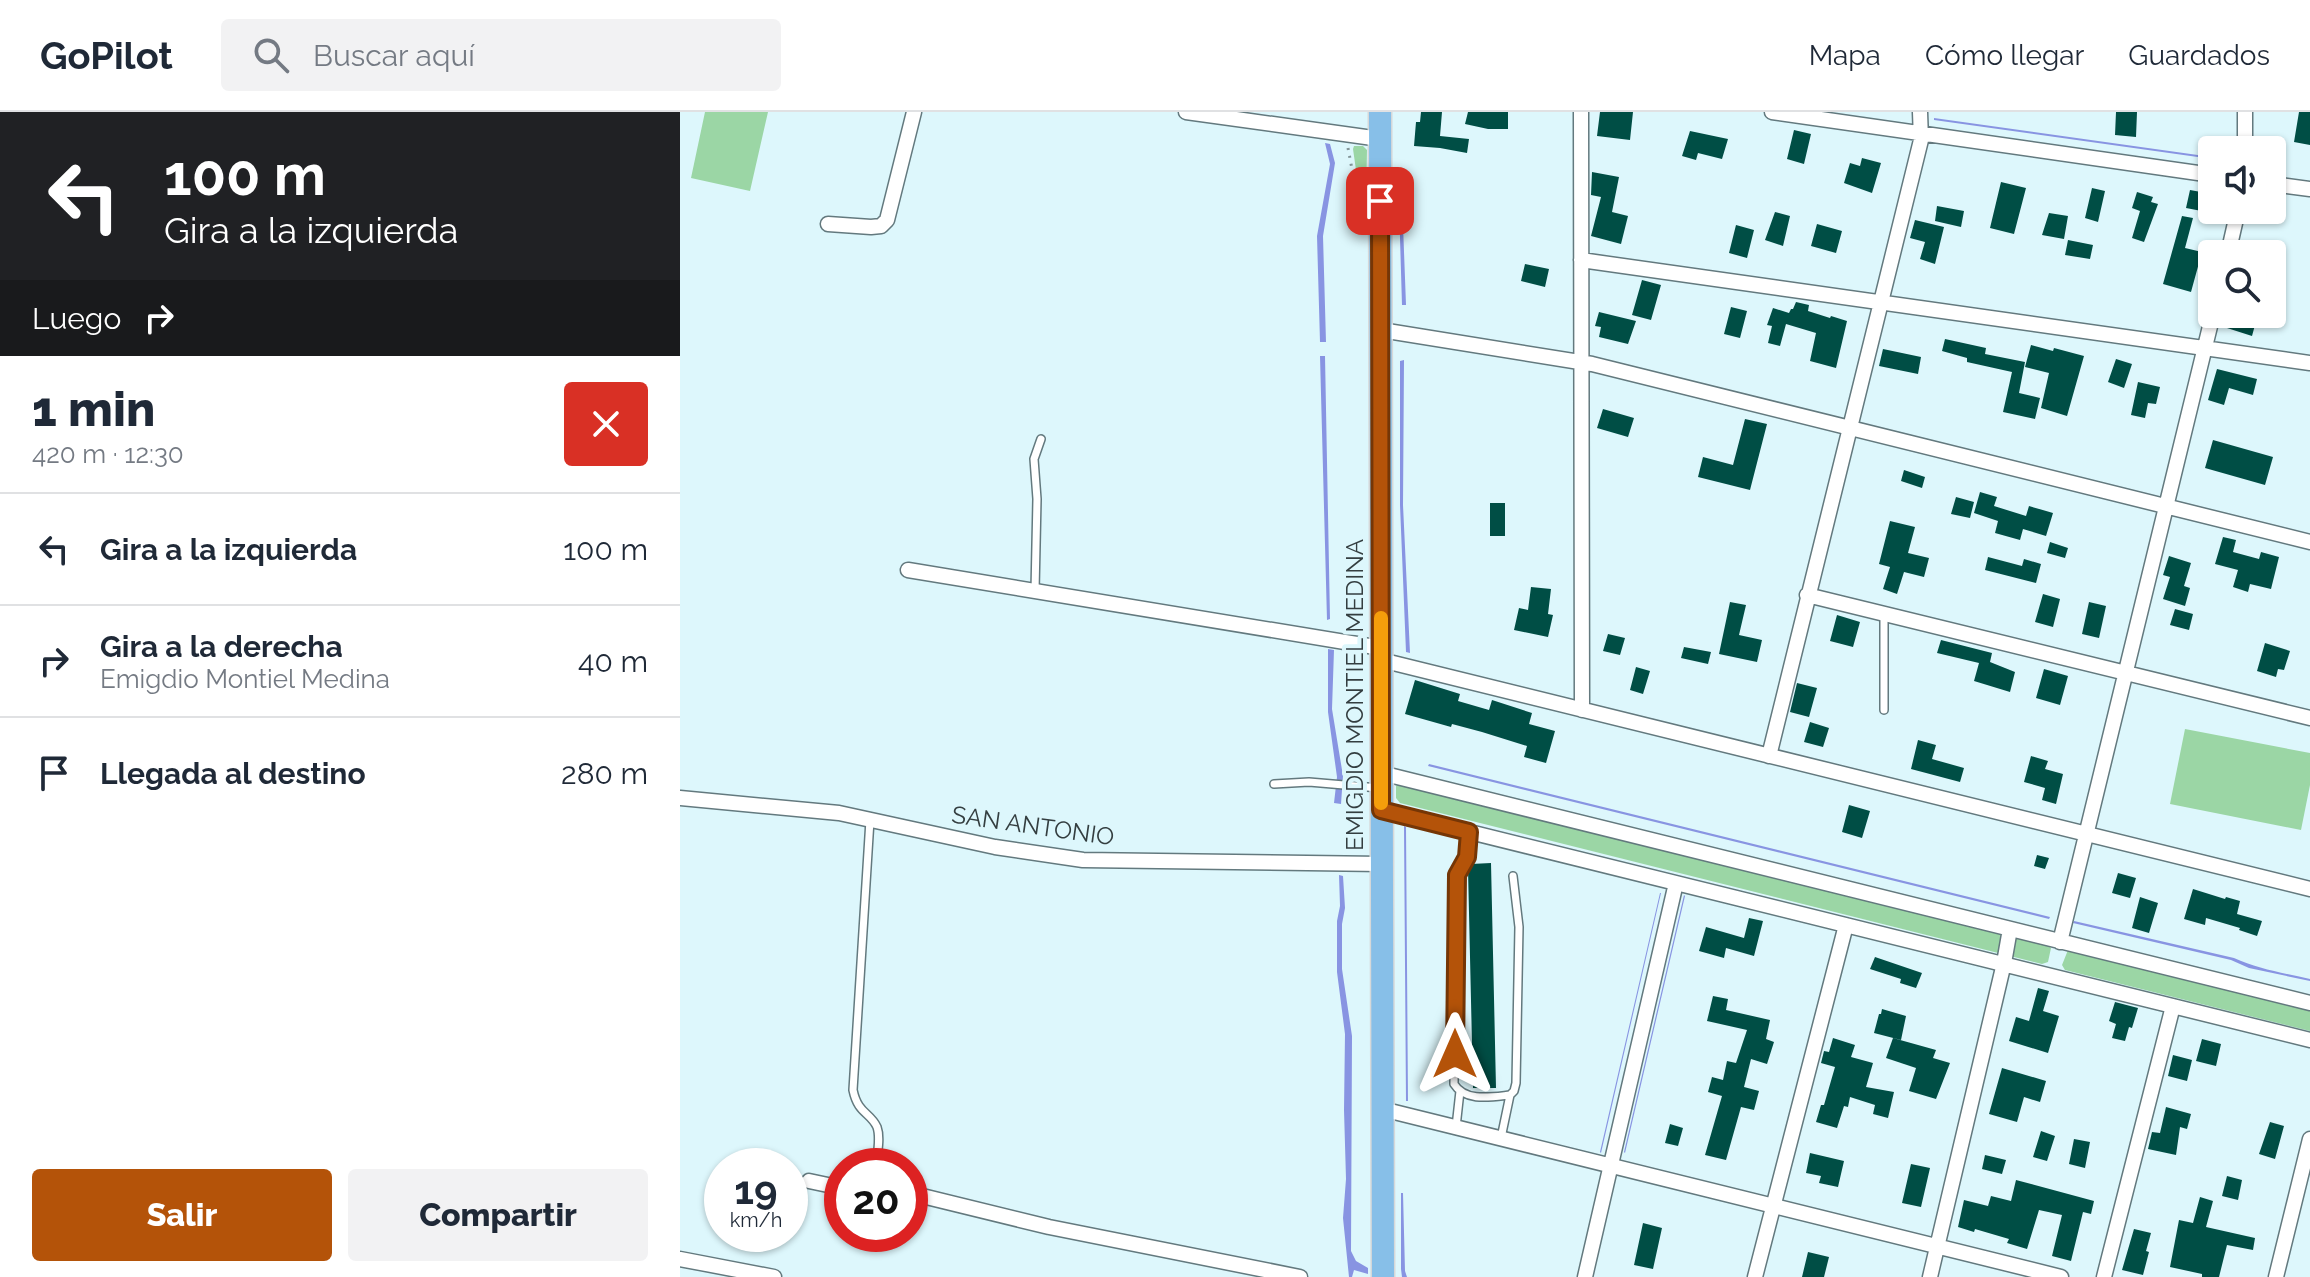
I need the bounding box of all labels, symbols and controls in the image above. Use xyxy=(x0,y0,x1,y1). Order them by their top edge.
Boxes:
search box xyxy=(221,19,781,91)
text: GoPilot xyxy=(40,33,173,78)
icon: search xyxy=(249,33,293,77)
text: Buscar aquí xyxy=(313,38,475,73)
text: Mapa xyxy=(1809,39,1881,72)
text: Cómo llegar xyxy=(1925,39,2084,72)
text: Guardados xyxy=(2128,39,2270,72)
map controls xyxy=(2198,136,2286,328)
button: sound xyxy=(2198,136,2286,224)
text: 100 m xyxy=(164,142,326,208)
icon: left xyxy=(32,144,136,248)
pin xyxy=(1346,167,1414,235)
icon: arrive xyxy=(1358,179,1402,223)
text: Gira a la izquierda xyxy=(164,209,458,251)
button: search xyxy=(2198,240,2286,328)
icon: right xyxy=(137,296,181,340)
text: Luego xyxy=(32,301,121,336)
text: 1 min xyxy=(32,381,155,437)
button: close xyxy=(564,382,648,466)
text: 420 m · 12:30 xyxy=(32,439,184,469)
icon: left xyxy=(32,527,76,571)
text: Gira a la izquierda xyxy=(100,532,357,567)
text: 100 m xyxy=(563,532,648,567)
street label: EMIGDIO MONTIEL MEDINA xyxy=(1340,539,1369,851)
text: Gira a la derecha xyxy=(100,629,343,664)
icon: right xyxy=(32,639,76,683)
text: 40 m xyxy=(578,644,648,679)
text: Emigdio Montiel Medina xyxy=(100,664,390,694)
icon: arrive xyxy=(32,751,76,795)
text: Llegada al destino xyxy=(100,756,366,791)
text: 280 m xyxy=(561,756,648,791)
street label: SAN ANTONIO xyxy=(950,800,1116,851)
position arrow xyxy=(1413,1012,1497,1096)
speed limit sign: 20 xyxy=(824,1148,928,1252)
text: 19 xyxy=(734,1166,778,1213)
button: Salir xyxy=(32,1169,332,1261)
button: Compartir xyxy=(348,1169,648,1261)
text: km/h xyxy=(730,1208,782,1232)

